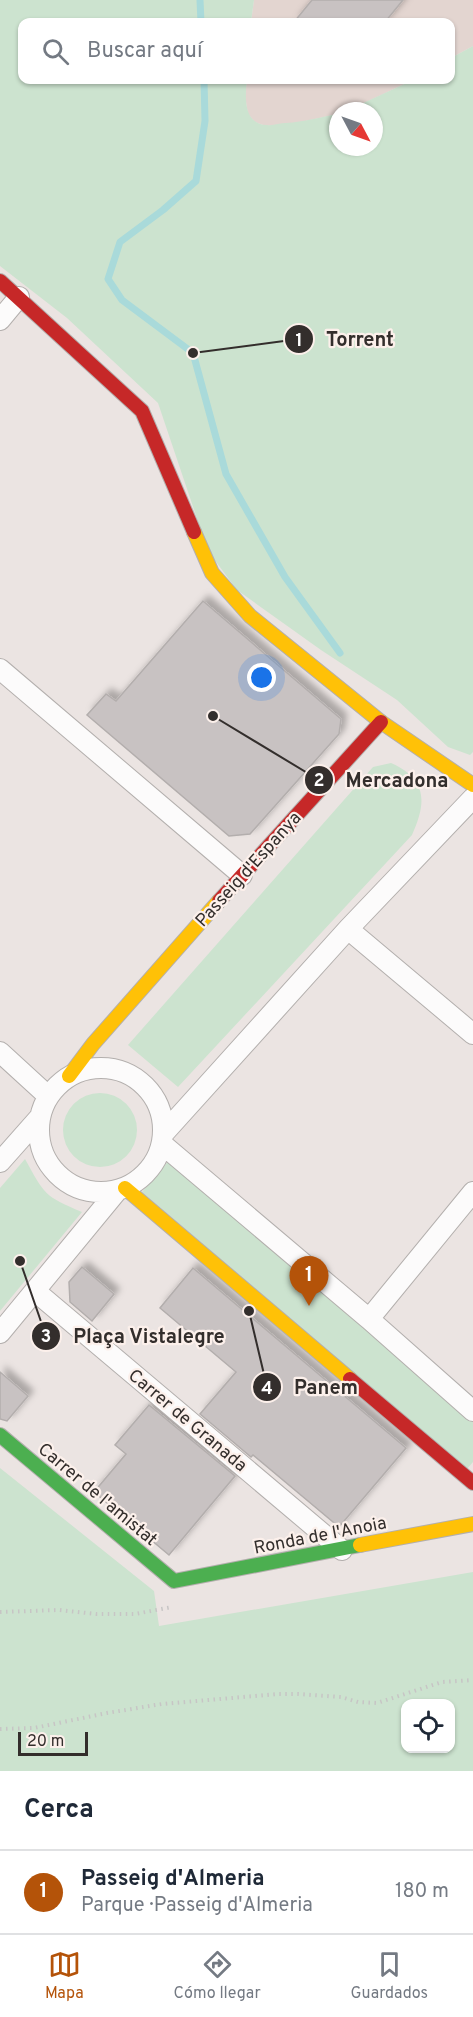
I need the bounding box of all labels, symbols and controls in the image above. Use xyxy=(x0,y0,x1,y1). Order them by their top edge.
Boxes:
search box xyxy=(18,18,455,84)
icon: search xyxy=(39,35,72,68)
text: Buscar aquí xyxy=(87,38,203,65)
north arrow xyxy=(329,102,383,156)
callout: Torrent xyxy=(284,320,406,358)
text: Torrent xyxy=(326,328,394,354)
text: 1 xyxy=(295,330,303,353)
your location xyxy=(247,663,276,692)
callout: Mercadona xyxy=(304,761,461,799)
text: Mercadona xyxy=(346,769,448,795)
text: 2 xyxy=(313,770,325,793)
street label: Passeig d'Espanya xyxy=(191,808,307,933)
pin: 1 xyxy=(290,1256,328,1306)
callout: Plaça Vistalegre xyxy=(31,1317,238,1355)
text: Plaça Vistalegre xyxy=(73,1325,225,1351)
text: 3 xyxy=(41,1326,51,1349)
street label: Carrer de Granada xyxy=(123,1365,251,1478)
callout: Panem xyxy=(252,1368,370,1406)
text: Panem xyxy=(294,1376,358,1402)
text: 4 xyxy=(261,1378,273,1401)
street label: Carrer de l'amistat xyxy=(33,1438,161,1552)
street label: Ronda de l'Anoia xyxy=(252,1512,389,1561)
map controls xyxy=(401,1699,455,1753)
button: locate xyxy=(401,1699,455,1753)
scale bar xyxy=(18,1729,88,1756)
text: 20 m xyxy=(27,1732,64,1752)
text: Cerca xyxy=(24,1794,94,1827)
text: Passeig d'Almeria xyxy=(81,1866,264,1893)
text: 1 xyxy=(40,1879,48,1905)
text: 180 m xyxy=(395,1879,449,1905)
text: Parque · Passeig d'Almeria xyxy=(81,1893,313,1919)
tab: Mapa xyxy=(45,1948,84,2004)
tab: Cómo llegar xyxy=(174,1948,261,2004)
tab: Guardados xyxy=(351,1948,428,2004)

